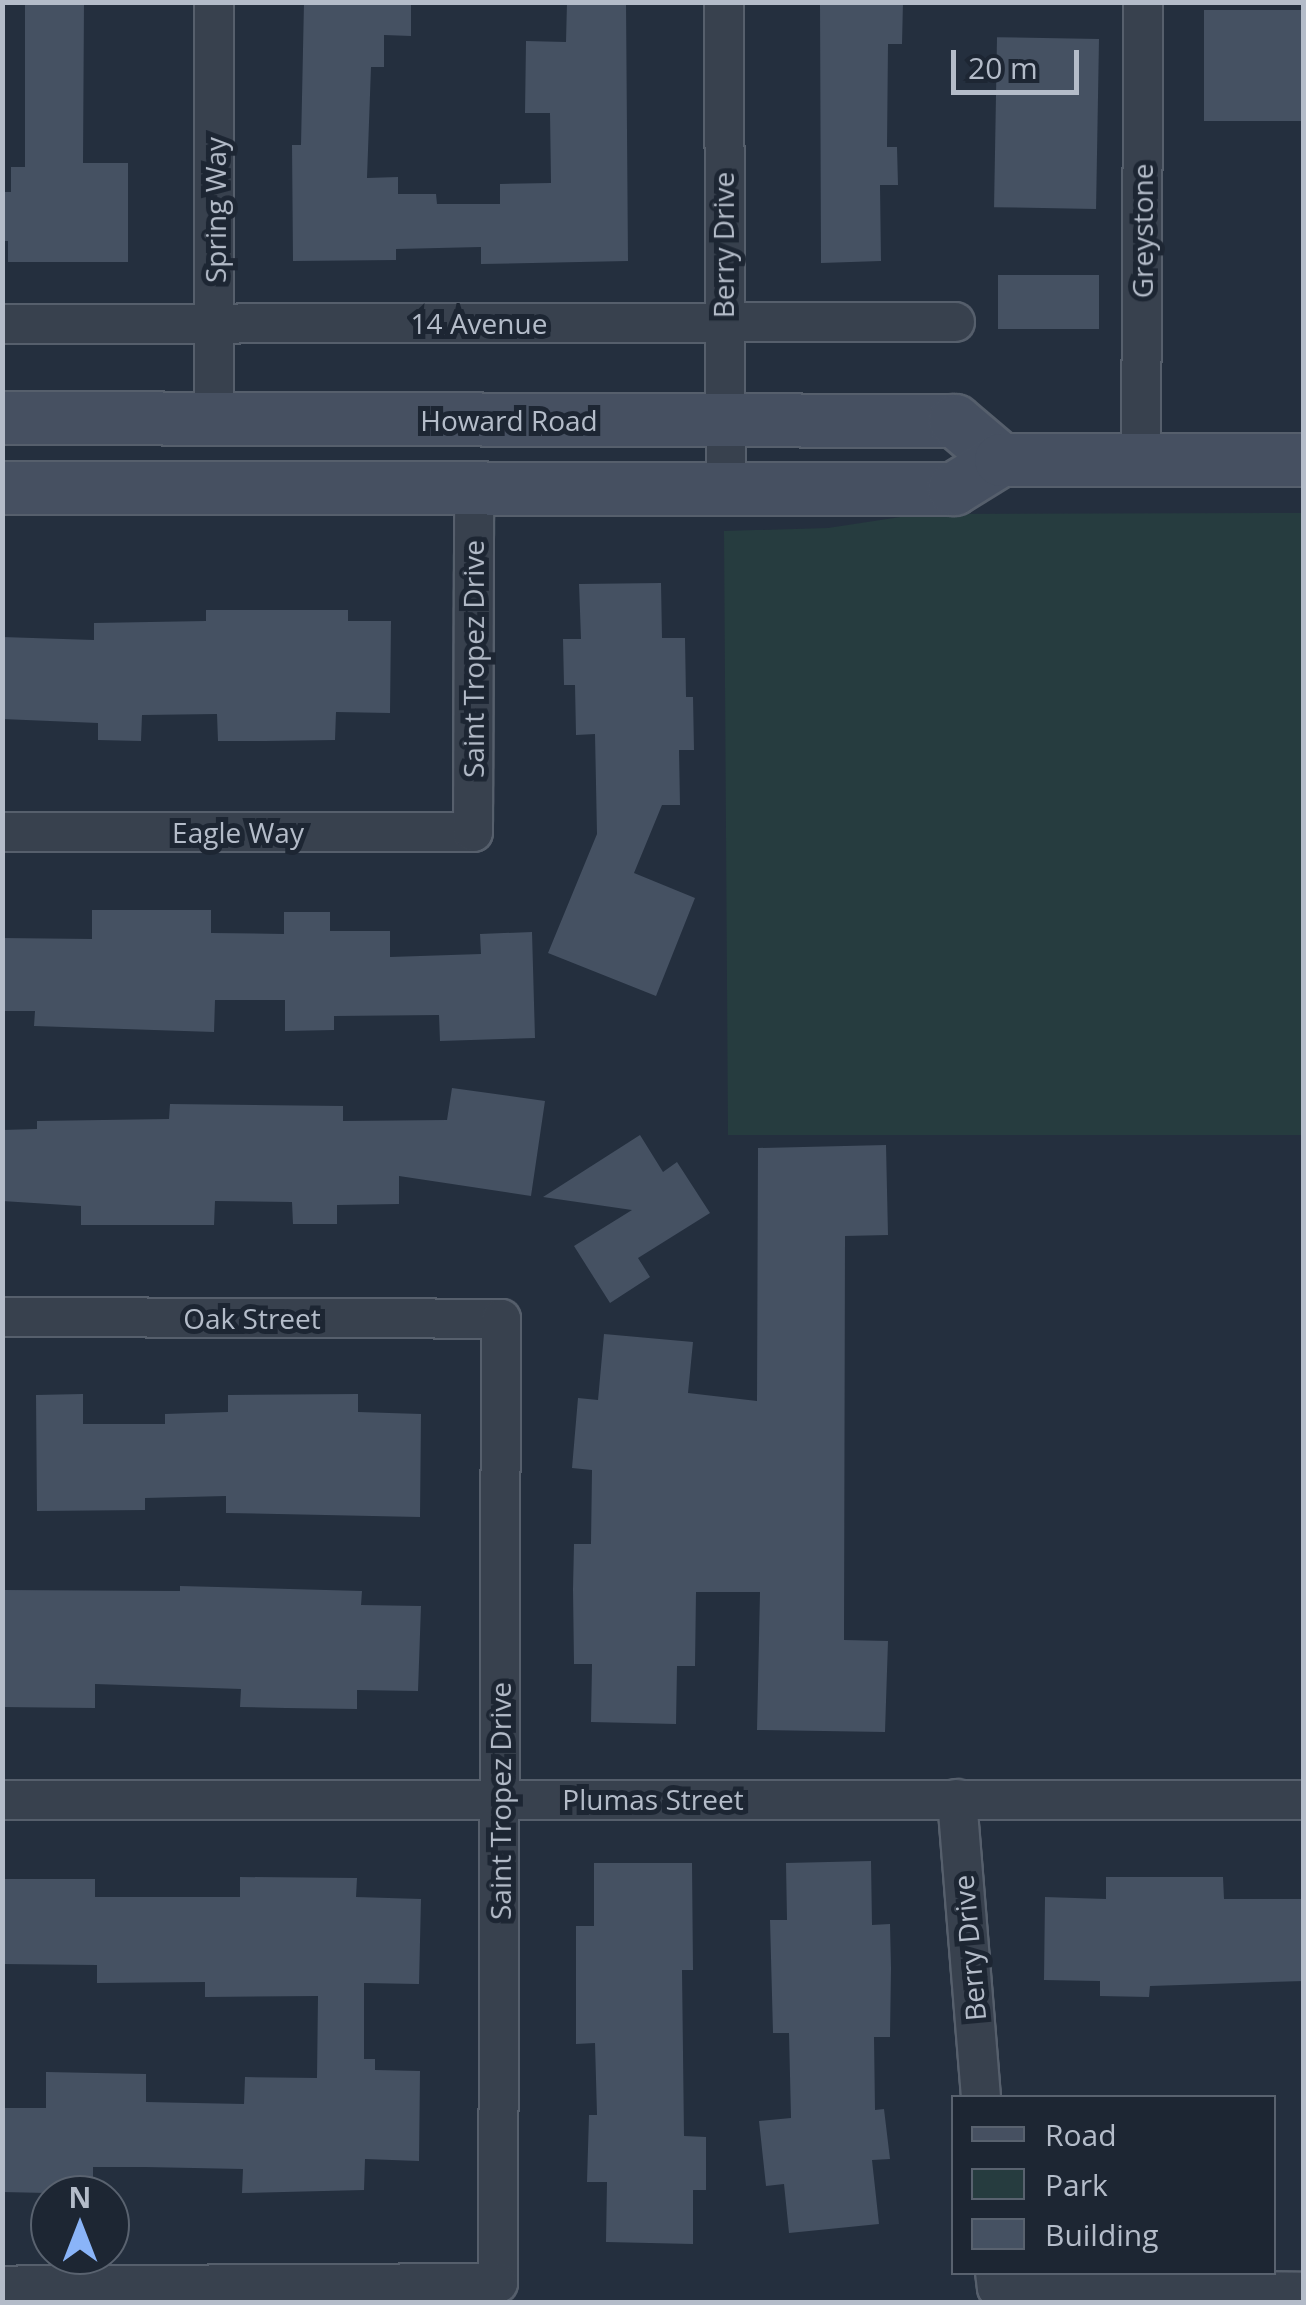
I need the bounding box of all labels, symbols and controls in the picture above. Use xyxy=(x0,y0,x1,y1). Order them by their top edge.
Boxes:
scale bar xyxy=(956,30,1084,92)
text: 20 m xyxy=(968,47,1038,88)
street label: Spring Way xyxy=(198,137,232,283)
street label: Greystone xyxy=(1125,164,1159,298)
street label: Berry Drive xyxy=(706,172,740,318)
street label: 14 Avenue xyxy=(411,306,547,340)
street label: Howard Road xyxy=(420,403,598,437)
street label: Saint Tropez Drive xyxy=(456,540,490,778)
street label: Eagle Way xyxy=(172,815,304,849)
street label: Oak Street xyxy=(183,1301,321,1335)
street label: Saint Tropez Drive xyxy=(483,1682,517,1920)
street label: Plumas Street xyxy=(562,1782,744,1816)
street label: Berry Drive xyxy=(946,1874,992,2022)
legend xyxy=(951,2095,1276,2275)
text: Road xyxy=(1045,2114,1117,2155)
text: Park xyxy=(1045,2164,1108,2205)
north arrow xyxy=(30,2175,130,2275)
text: N xyxy=(69,2178,91,2216)
text: Building xyxy=(1045,2214,1159,2255)

